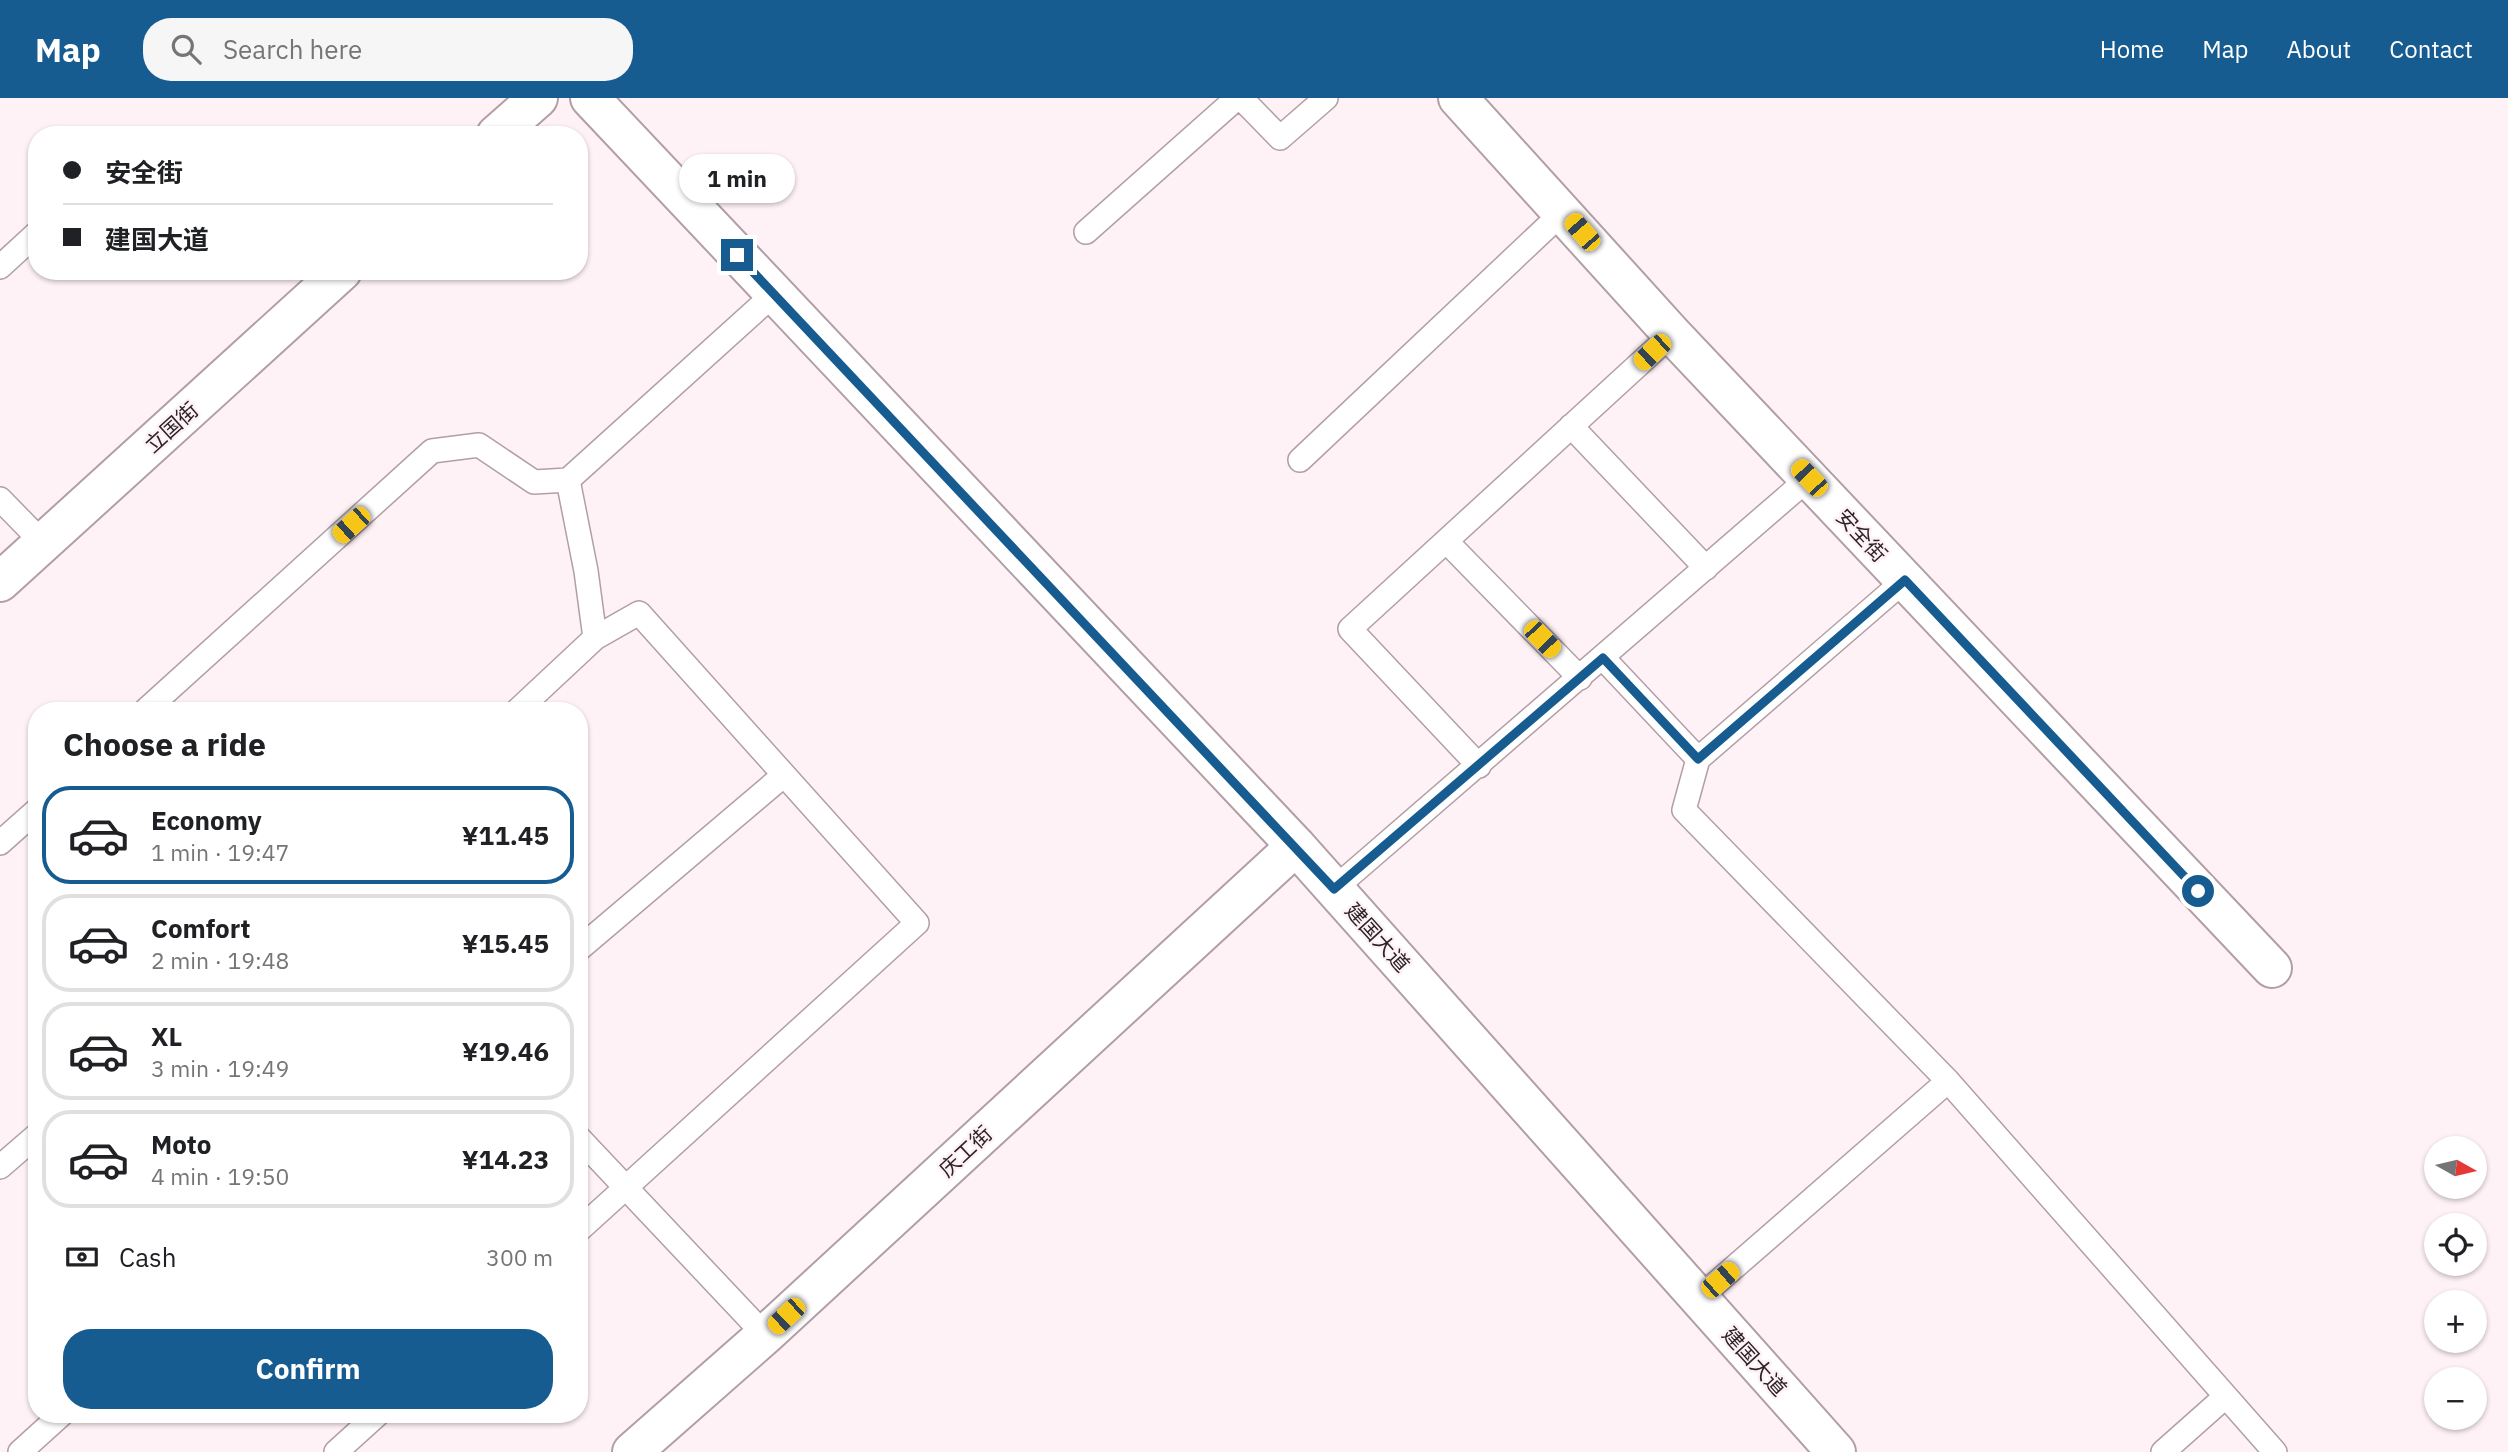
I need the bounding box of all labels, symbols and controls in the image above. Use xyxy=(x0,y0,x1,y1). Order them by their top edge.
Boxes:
search box xyxy=(143,18,633,81)
text: Map xyxy=(35,28,101,71)
icon: search xyxy=(167,30,205,68)
text: Search here xyxy=(223,32,362,66)
text: Home xyxy=(2100,33,2164,65)
text: Map xyxy=(2202,33,2248,65)
text: About xyxy=(2286,33,2351,65)
text: Contact xyxy=(2389,33,2473,65)
callout: 1 min xyxy=(679,153,795,202)
text: 安全街 xyxy=(105,155,183,189)
text: 1 min xyxy=(707,163,767,193)
car xyxy=(1561,209,1604,255)
text: 建国大道 xyxy=(105,222,209,256)
route end xyxy=(721,239,753,271)
car xyxy=(1630,330,1675,374)
street label: 立国街 xyxy=(138,396,204,458)
car xyxy=(1787,455,1832,501)
street label: 安全街 xyxy=(1830,502,1894,568)
car xyxy=(329,503,374,547)
car xyxy=(1520,617,1565,661)
text: Choose a ride xyxy=(63,723,266,765)
text: Economy xyxy=(151,803,262,837)
icon: car xyxy=(67,804,130,867)
text: ¥11.45 xyxy=(462,818,549,852)
text: 1 min · 19:47 xyxy=(151,837,289,867)
route start xyxy=(2182,875,2214,907)
street label: 建国大道 xyxy=(1339,896,1417,978)
text: Comfort xyxy=(151,911,250,945)
icon: car xyxy=(67,912,130,975)
text: ¥15.45 xyxy=(462,926,549,960)
text: 2 min · 19:48 xyxy=(151,945,289,975)
text: XL xyxy=(151,1019,182,1053)
icon: car xyxy=(67,1020,130,1083)
text: ¥19.46 xyxy=(462,1034,549,1068)
text: 3 min · 19:49 xyxy=(151,1053,289,1083)
street label: 庆工街 xyxy=(932,1119,998,1183)
text: Moto xyxy=(151,1127,211,1161)
icon: car xyxy=(67,1128,130,1191)
north arrow xyxy=(2424,1136,2487,1199)
map controls xyxy=(2424,1136,2487,1430)
text: ¥14.23 xyxy=(462,1142,549,1176)
text: 4 min · 19:50 xyxy=(151,1161,289,1191)
button: locate xyxy=(2424,1213,2487,1276)
icon: cash xyxy=(63,1238,101,1276)
text: Cash xyxy=(119,1240,176,1274)
text: 300 m xyxy=(486,1242,553,1272)
car xyxy=(1698,1258,1743,1302)
button: + xyxy=(2424,1290,2487,1353)
car xyxy=(764,1294,809,1338)
street label: 建国大道 xyxy=(1716,1320,1794,1402)
button: Confirm xyxy=(63,1329,553,1409)
button: − xyxy=(2424,1367,2487,1430)

